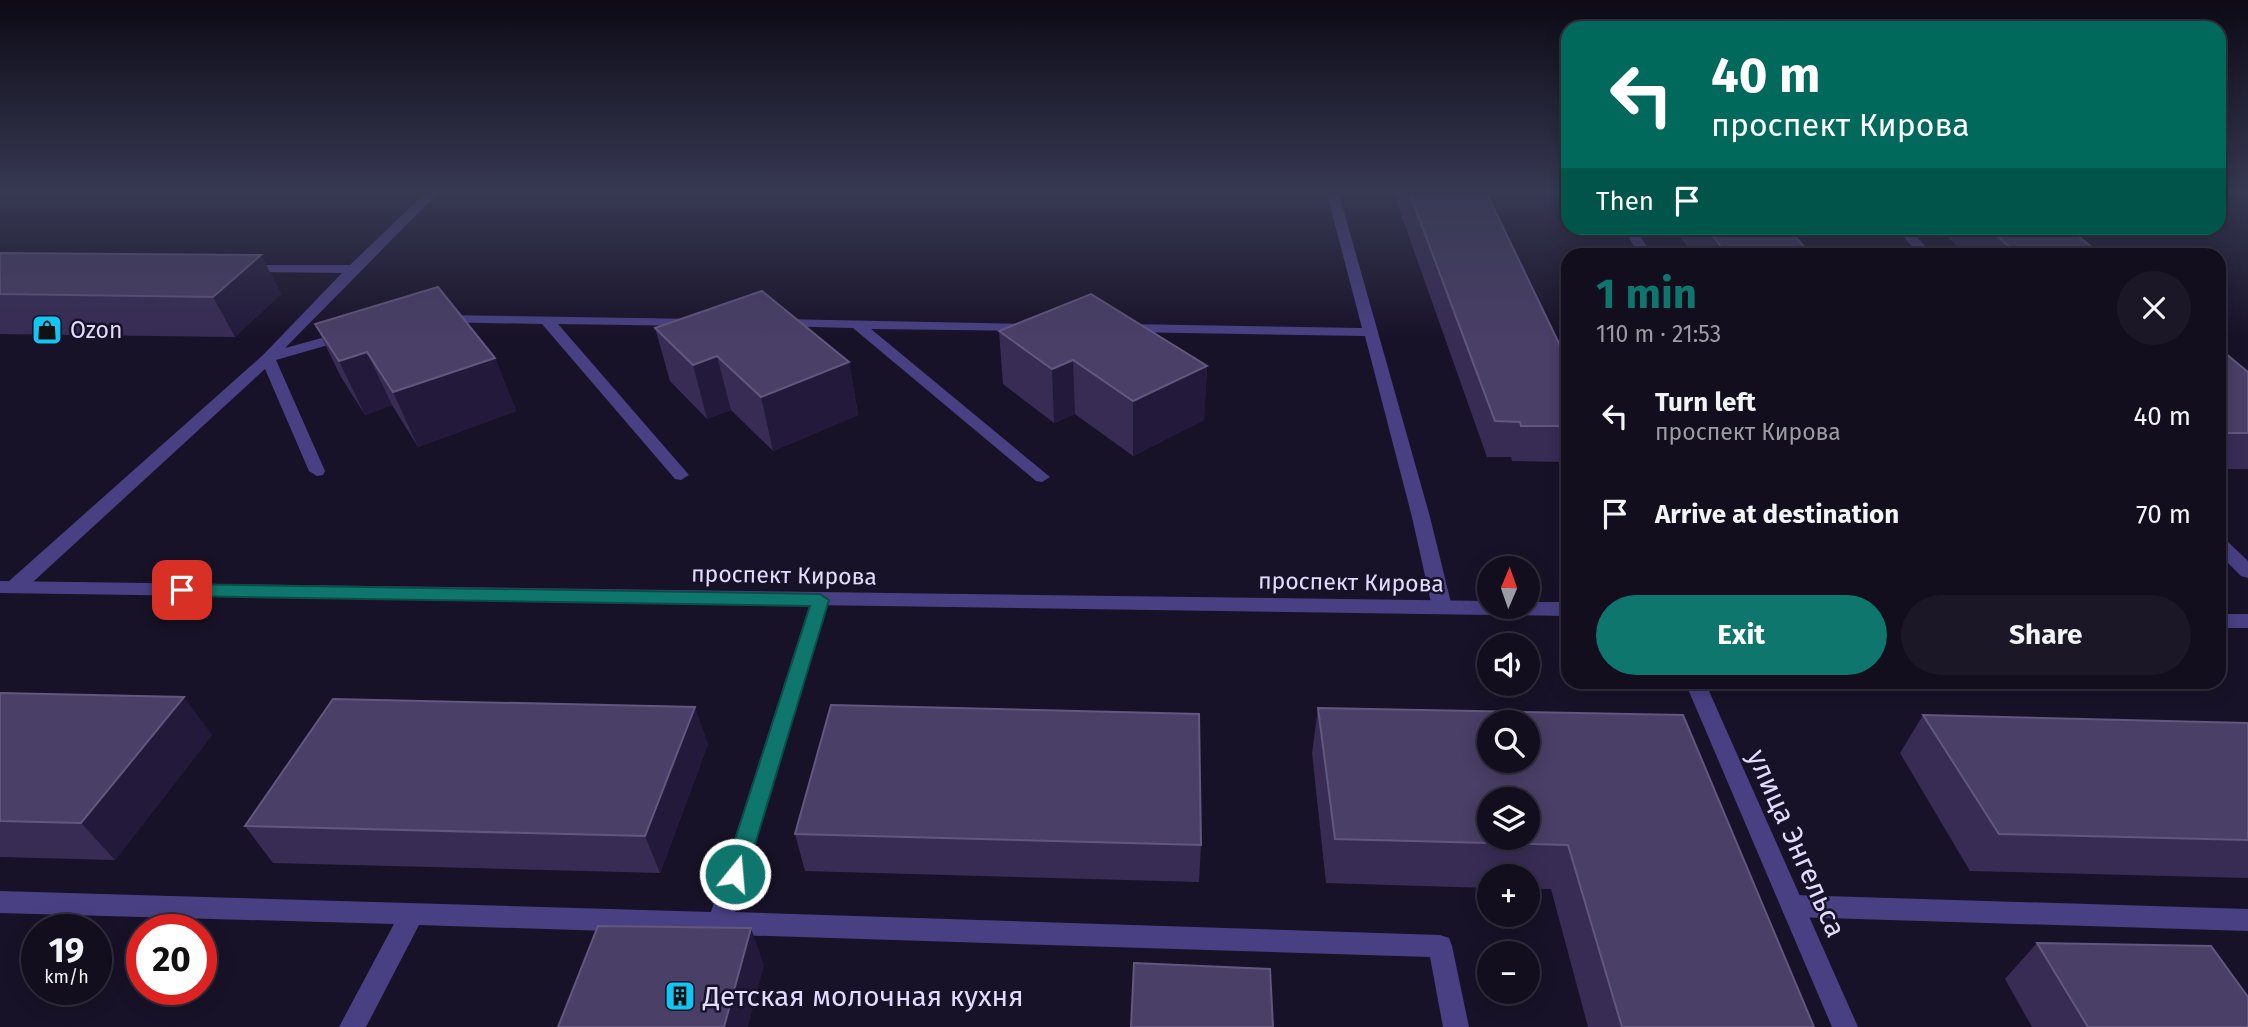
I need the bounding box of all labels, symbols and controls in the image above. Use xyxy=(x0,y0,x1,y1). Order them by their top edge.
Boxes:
text: 40 m xyxy=(1711,46,1820,105)
icon: left xyxy=(1596,49,1687,140)
text: проспект Кирова xyxy=(1711,106,1970,144)
icon: arrive xyxy=(1668,182,1706,220)
text: Then xyxy=(1596,186,1654,217)
text: 1 min xyxy=(1596,269,1697,319)
button: close xyxy=(2117,271,2191,345)
shop icon: Ozon xyxy=(30,313,64,347)
place label: Ozon xyxy=(70,316,123,344)
text: 110 m · 21:53 xyxy=(1596,320,1721,348)
text: Turn left xyxy=(1655,387,1756,418)
icon: left xyxy=(1596,397,1634,435)
text: 40 m xyxy=(2133,401,2191,432)
text: проспект Кирова xyxy=(1655,418,1841,446)
icon: arrive xyxy=(1596,495,1634,533)
text: Arrive at destination xyxy=(1655,499,1899,530)
text: 70 m xyxy=(2136,499,2191,530)
north arrow xyxy=(1477,556,1540,620)
map controls xyxy=(1477,556,1540,1004)
street label: проспект Кирова xyxy=(691,559,877,591)
pin xyxy=(152,560,212,620)
street label: проспект Кирова xyxy=(1258,566,1444,598)
icon: arrive xyxy=(163,571,201,609)
button: Exit xyxy=(1596,595,1887,675)
button: Share xyxy=(1901,595,2191,675)
button: sound xyxy=(1477,633,1540,696)
button: search xyxy=(1477,710,1540,773)
street label: улица Энгельса xyxy=(1740,744,1853,942)
button: layers xyxy=(1477,787,1540,850)
position arrow xyxy=(698,837,772,911)
button: + xyxy=(1477,864,1540,927)
speed limit sign: 20 xyxy=(126,914,217,1005)
text: 19 xyxy=(49,929,84,971)
button: − xyxy=(1477,941,1540,1004)
text: km/h xyxy=(44,966,89,988)
building icon: Детская молочная кухня xyxy=(663,979,697,1013)
place label: Детская молочная кухня xyxy=(702,980,1024,1013)

